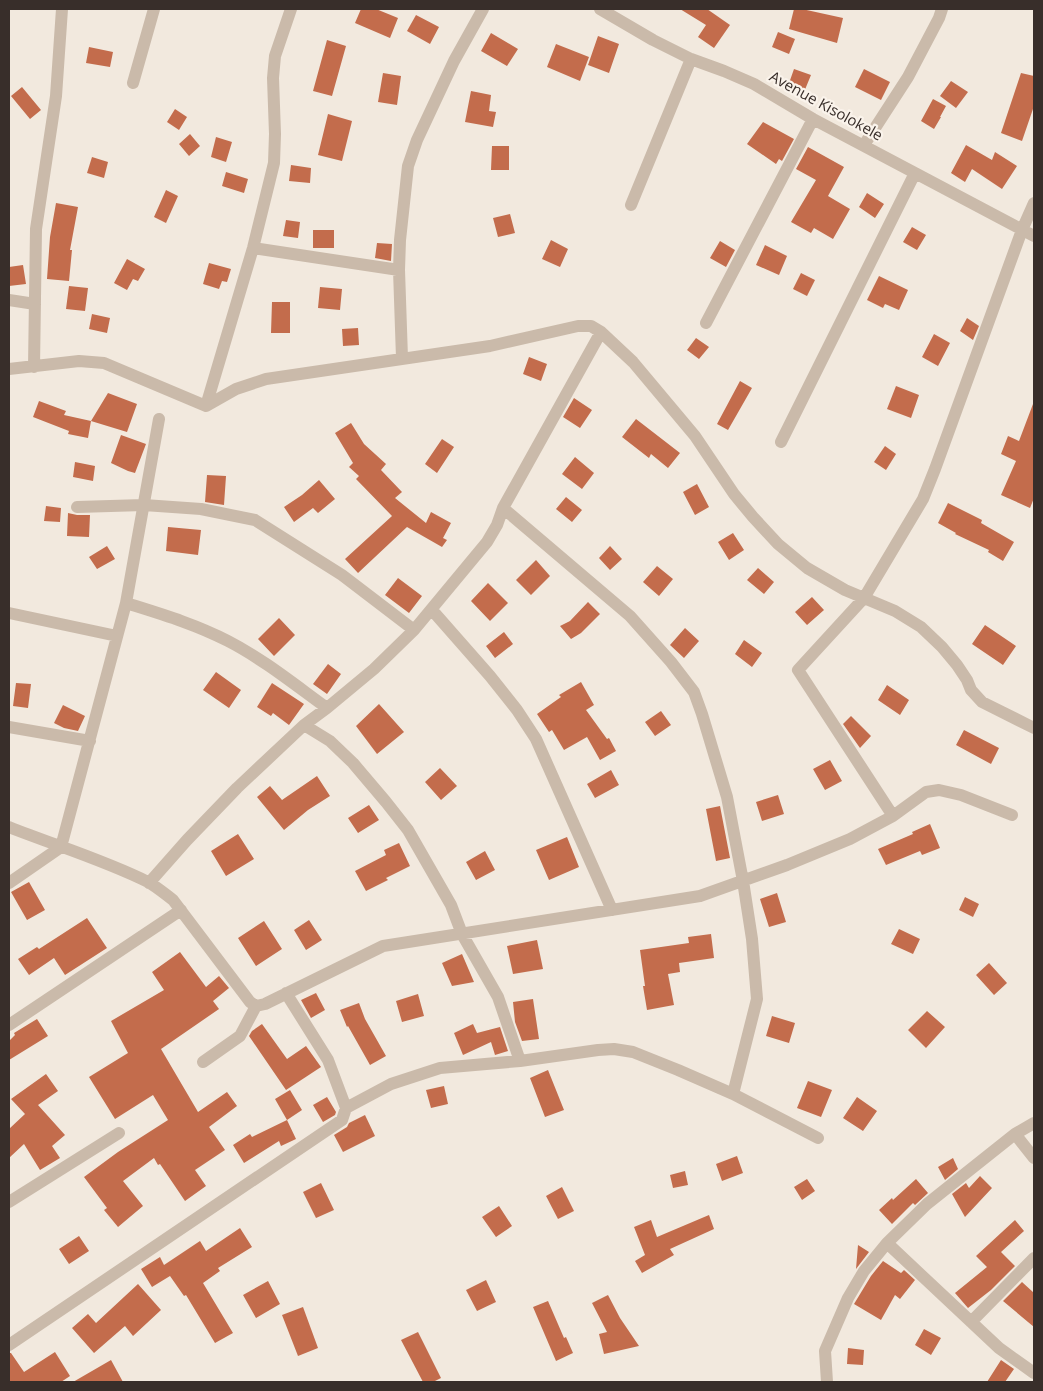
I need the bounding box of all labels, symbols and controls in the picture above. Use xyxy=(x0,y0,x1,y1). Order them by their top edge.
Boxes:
street label: Avenue Kisolokele xyxy=(766,66,887,145)

